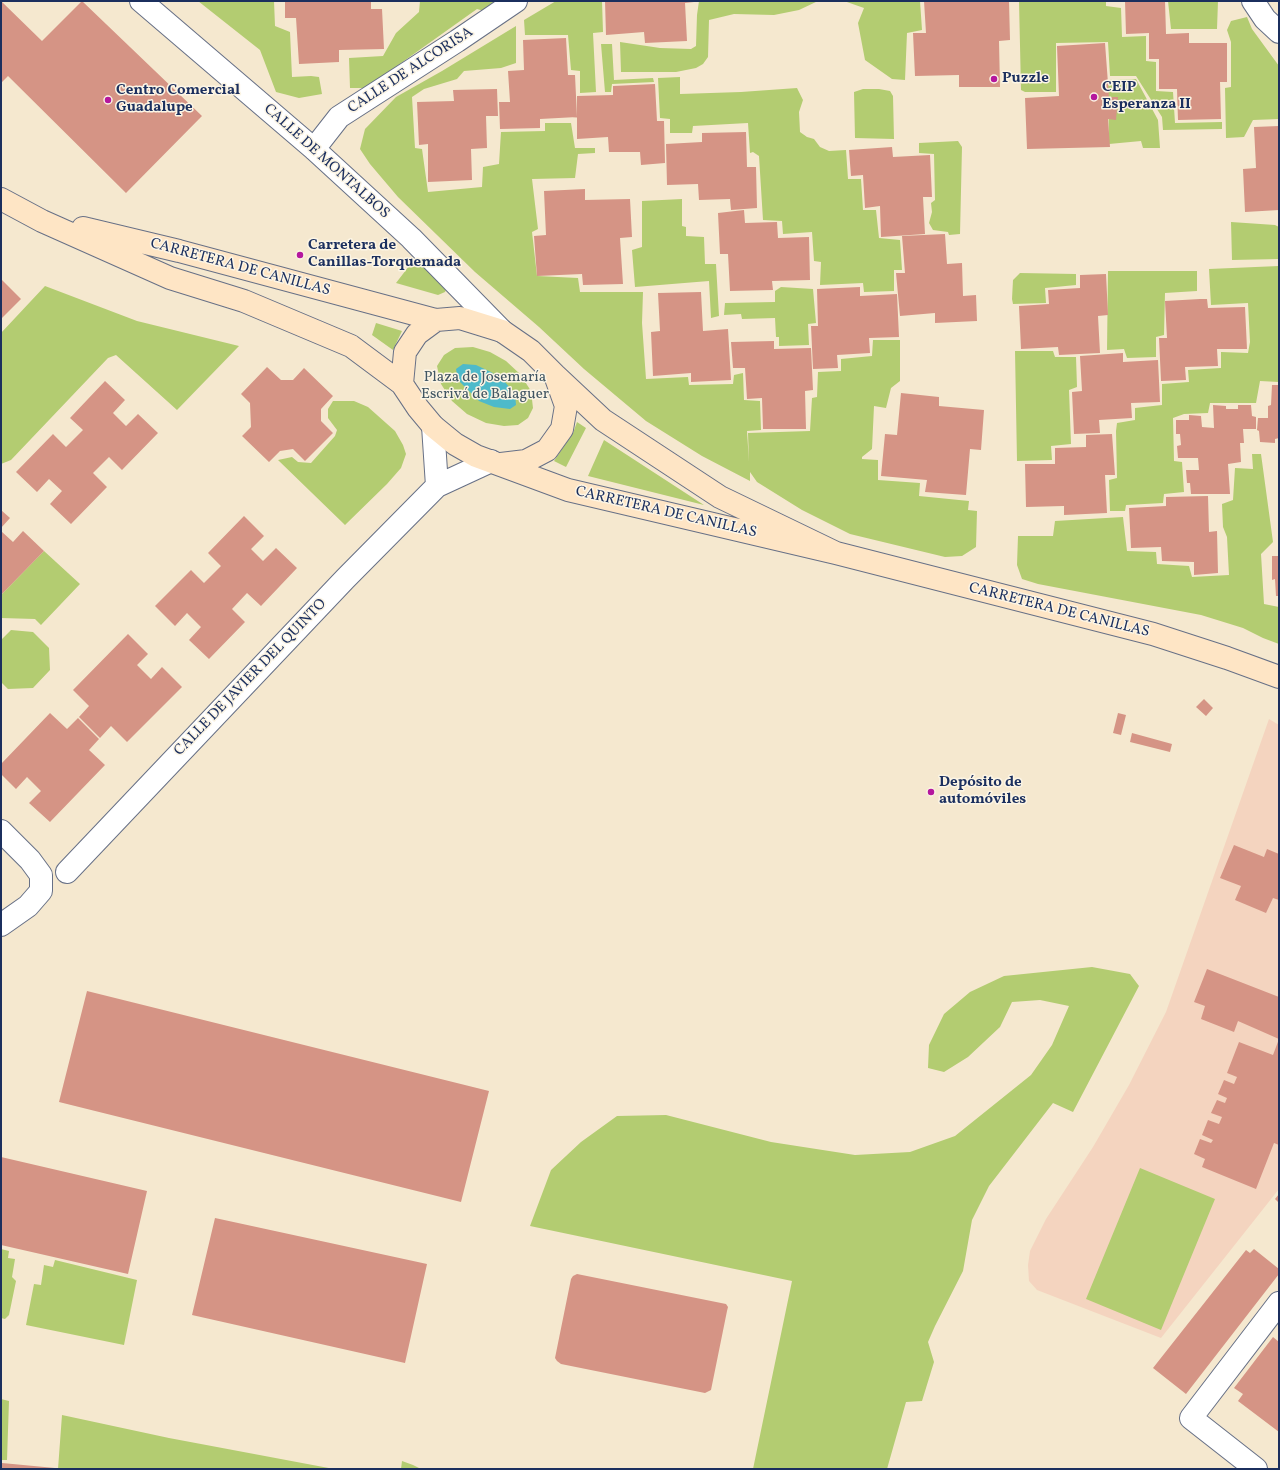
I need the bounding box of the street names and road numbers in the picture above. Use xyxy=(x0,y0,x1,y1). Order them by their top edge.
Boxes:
street label: CALLE DE ALCORISA xyxy=(345,24,477,118)
street label: CALLE DE MONTALBOS xyxy=(259,101,393,223)
street label: CARRETERA DE CANILLAS xyxy=(148,235,332,301)
street label: CARRETERA DE CANILLAS xyxy=(574,483,758,543)
street label: CARRETERA DE CANILLAS xyxy=(967,580,1151,642)
street label: CALLE DE JAVIER DEL QUINTO xyxy=(171,596,331,760)

